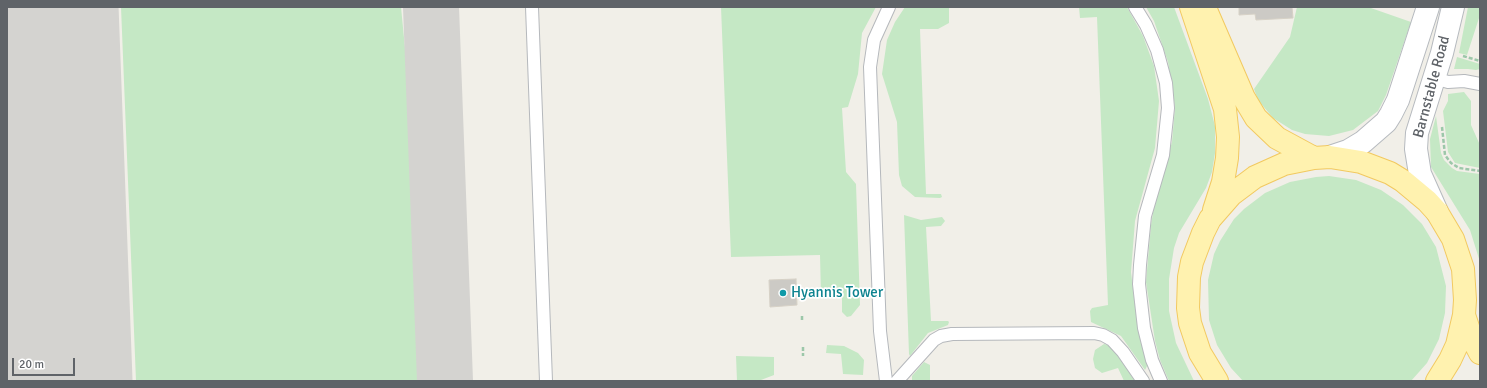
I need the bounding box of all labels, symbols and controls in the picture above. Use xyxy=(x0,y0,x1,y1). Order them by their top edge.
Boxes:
street label: Barnstable Road xyxy=(1410,34,1454,140)
place label: Hyannis Tower xyxy=(791,284,883,302)
marker: Hyannis Tower xyxy=(778,288,788,298)
scale bar xyxy=(14,350,77,376)
text: 20 m xyxy=(19,357,44,372)

